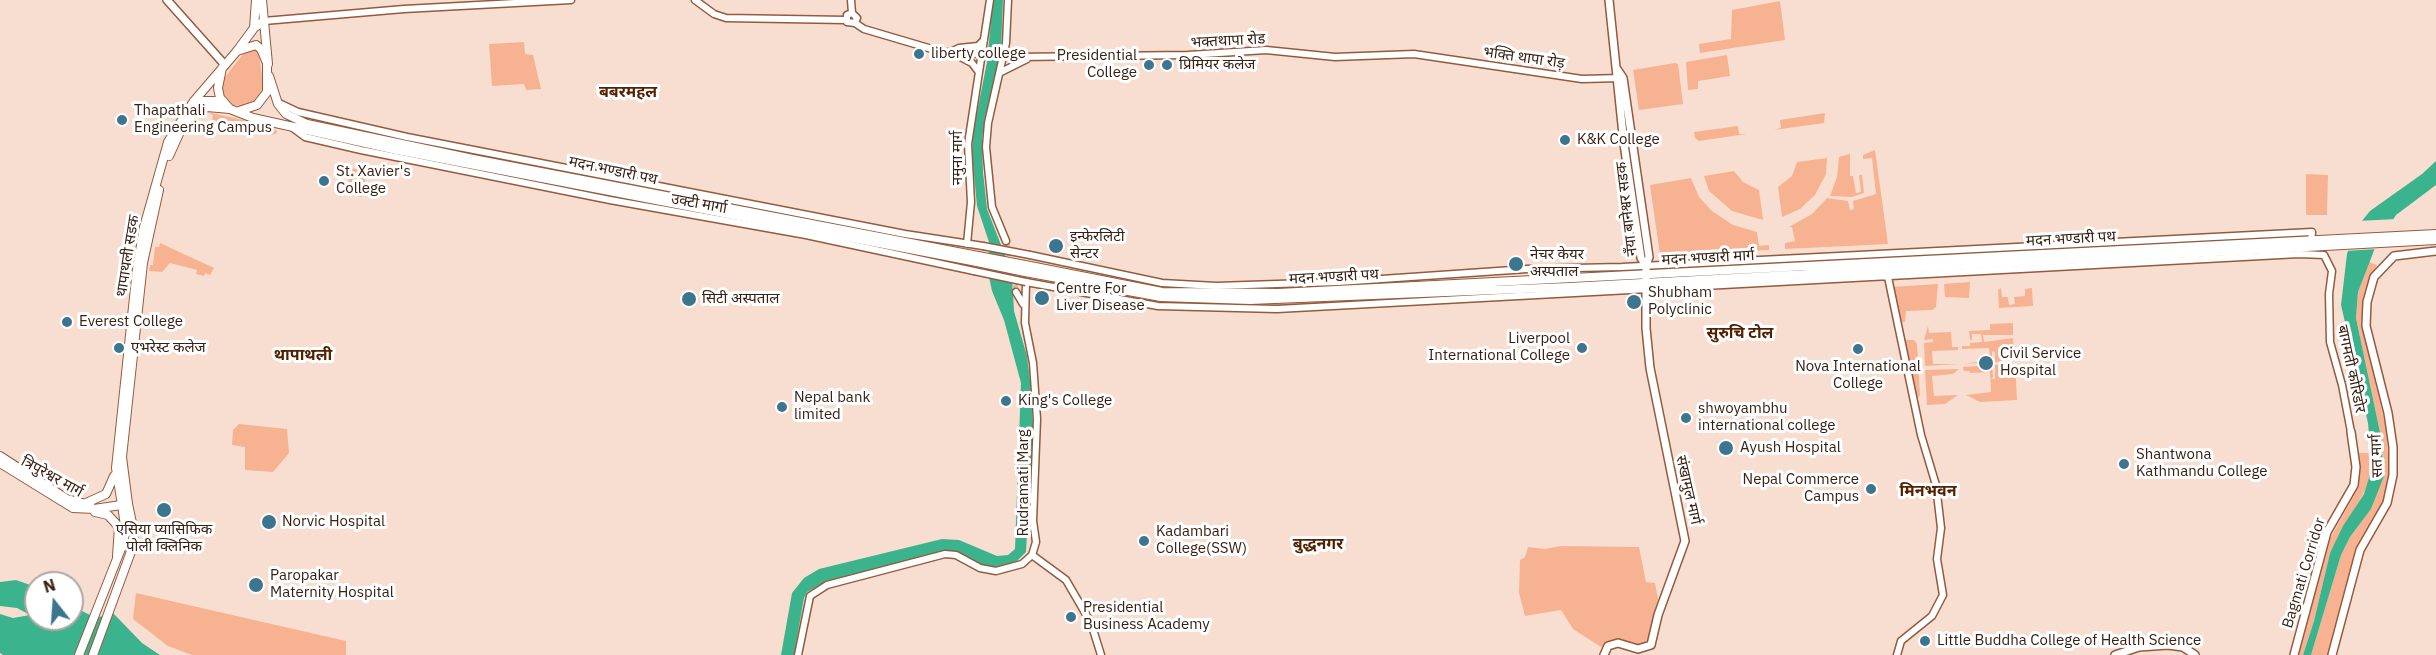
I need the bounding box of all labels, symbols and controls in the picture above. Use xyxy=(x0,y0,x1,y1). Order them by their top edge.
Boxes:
street label: भक्तथापा रोड xyxy=(1190,30,1266,52)
street label: भक्ति थापा रोड़ xyxy=(1482,43,1566,73)
place label: liberty college xyxy=(931,45,1026,63)
marker: liberty college xyxy=(912,47,926,61)
place label: Presidential College xyxy=(1057,47,1137,82)
place label: प्रिमियर कलेज xyxy=(1179,56,1255,74)
marker: Presidential College xyxy=(1142,58,1156,72)
marker: प्रिमियर कलेज xyxy=(1160,58,1174,72)
district label: बबरमहल xyxy=(599,82,657,102)
place label: Thapathali Engineering Campus xyxy=(134,102,272,137)
marker: Thapathali Engineering Campus xyxy=(115,113,129,127)
street label: नमुना मार्ग xyxy=(949,131,967,185)
place label: K&K College xyxy=(1577,131,1660,149)
marker: K&K College xyxy=(1558,133,1572,147)
street label: मदन भण्डारी पथ xyxy=(567,153,659,189)
street label: नँया बानेश्वर सडक xyxy=(1612,161,1642,257)
place label: St. Xavier's College xyxy=(336,163,411,198)
marker: St. Xavier's College xyxy=(317,174,331,188)
street label: उक्टी मार्गा xyxy=(670,190,728,218)
street label: थापाथली सडक xyxy=(113,214,143,298)
place label: इन्फेरलिटी सेन्टर xyxy=(1070,228,1125,263)
street label: मदन भण्डारी पथ xyxy=(2026,228,2116,250)
marker: इन्फेरलिटी सेन्टर xyxy=(1047,237,1065,255)
place label: नेचर केयर अस्पताल xyxy=(1530,246,1584,281)
street label: मदन भण्डारी मार्ग xyxy=(1661,247,1755,269)
marker: नेचर केयर अस्पताल xyxy=(1507,255,1525,273)
street label: मदन भण्डारी पथ xyxy=(1289,266,1379,288)
place label: Centre For Liver Disease xyxy=(1056,280,1145,315)
place label: Shubham Polyclinic xyxy=(1648,284,1712,319)
marker: Centre For Liver Disease xyxy=(1033,289,1051,307)
marker: सिटी अस्पताल xyxy=(680,290,698,308)
place label: सिटी अस्पताल xyxy=(702,290,779,308)
marker: Shubham Polyclinic xyxy=(1625,293,1643,311)
place label: Everest College xyxy=(79,313,183,331)
marker: Everest College xyxy=(60,315,74,329)
district label: सुरुचि टोल xyxy=(1707,323,1773,343)
street label: बागमती कोरिडोर xyxy=(2333,323,2369,415)
place label: Liverpool International College xyxy=(1428,330,1570,365)
place label: एभरेस्ट कलेज xyxy=(131,339,206,357)
marker: एभरेस्ट कलेज xyxy=(112,341,126,355)
marker: Liverpool International College xyxy=(1575,341,1589,355)
marker: Nova International College xyxy=(1851,342,1865,356)
district label: थापाथली xyxy=(274,345,332,365)
place label: Civil Service Hospital xyxy=(2000,345,2081,380)
marker: Civil Service Hospital xyxy=(1977,354,1995,372)
place label: Nova International College xyxy=(1795,358,1921,393)
place label: Nepal bank limited xyxy=(794,389,870,424)
place label: King's College xyxy=(1018,392,1112,410)
marker: King's College xyxy=(999,394,1013,408)
marker: Nepal bank limited xyxy=(775,400,789,414)
place label: shwoyambhu international college xyxy=(1698,400,1836,435)
marker: shwoyambhu international college xyxy=(1679,411,1693,425)
street label: Rudramati Marg xyxy=(1015,429,1033,537)
street label: सत मार्ग xyxy=(2367,434,2387,478)
marker: Ayush Hospital xyxy=(1717,439,1735,457)
place label: Ayush Hospital xyxy=(1740,439,1841,457)
place label: Shantwona Kathmandu College xyxy=(2136,446,2268,481)
street label: त्रिपुरेश्वर मार्ग xyxy=(18,453,86,501)
street label: संखामुल मार्ग xyxy=(1671,454,1705,526)
marker: Shantwona Kathmandu College xyxy=(2117,457,2131,471)
place label: Nepal Commerce Campus xyxy=(1743,471,1859,506)
district label: मिनभवन xyxy=(1900,481,1956,501)
marker: Nepal Commerce Campus xyxy=(1864,482,1878,496)
marker: एसिया प्यासिफिक पोली क्लिनिक xyxy=(155,501,173,519)
marker: Norvic Hospital xyxy=(260,513,278,531)
place label: Norvic Hospital xyxy=(282,513,385,531)
street label: Bagmati Corridor xyxy=(2279,516,2329,630)
place label: एसिया प्यासिफिक पोली क्लिनिक xyxy=(116,521,212,556)
place label: Kadambari College(SSW) xyxy=(1156,523,1247,558)
marker: Kadambari College(SSW) xyxy=(1137,534,1151,548)
district label: बुद्धनगर xyxy=(1293,534,1343,554)
place label: Paropakar Maternity Hospital xyxy=(270,567,394,602)
north arrow xyxy=(24,571,84,631)
text: N xyxy=(41,574,58,597)
marker: Paropakar Maternity Hospital xyxy=(247,576,265,594)
place label: Presidential Business Academy xyxy=(1083,599,1210,634)
marker: Presidential Business Academy xyxy=(1064,610,1078,624)
place label: Little Buddha College of Health Science xyxy=(1937,632,2201,650)
marker: Little Buddha College of Health Science xyxy=(1918,634,1932,648)

